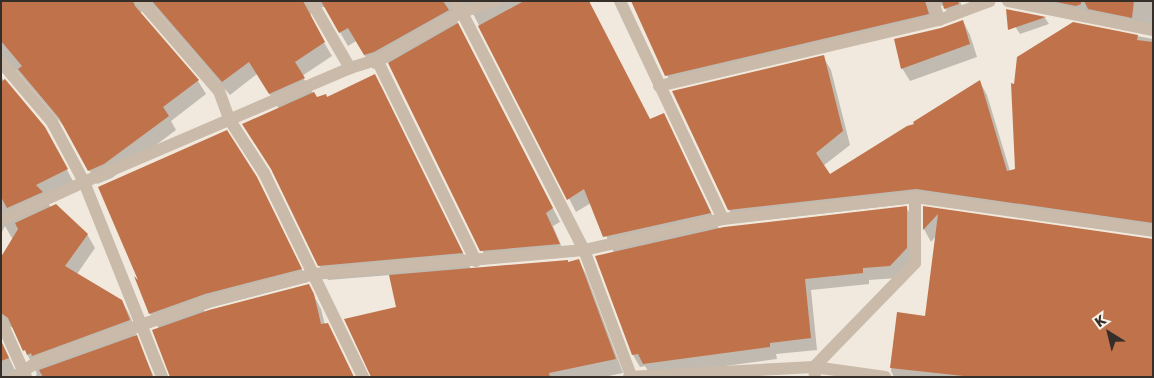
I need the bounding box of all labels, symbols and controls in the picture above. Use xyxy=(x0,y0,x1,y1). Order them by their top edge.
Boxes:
north arrow xyxy=(1084,308,1134,358)
text: K xyxy=(1090,310,1110,332)

